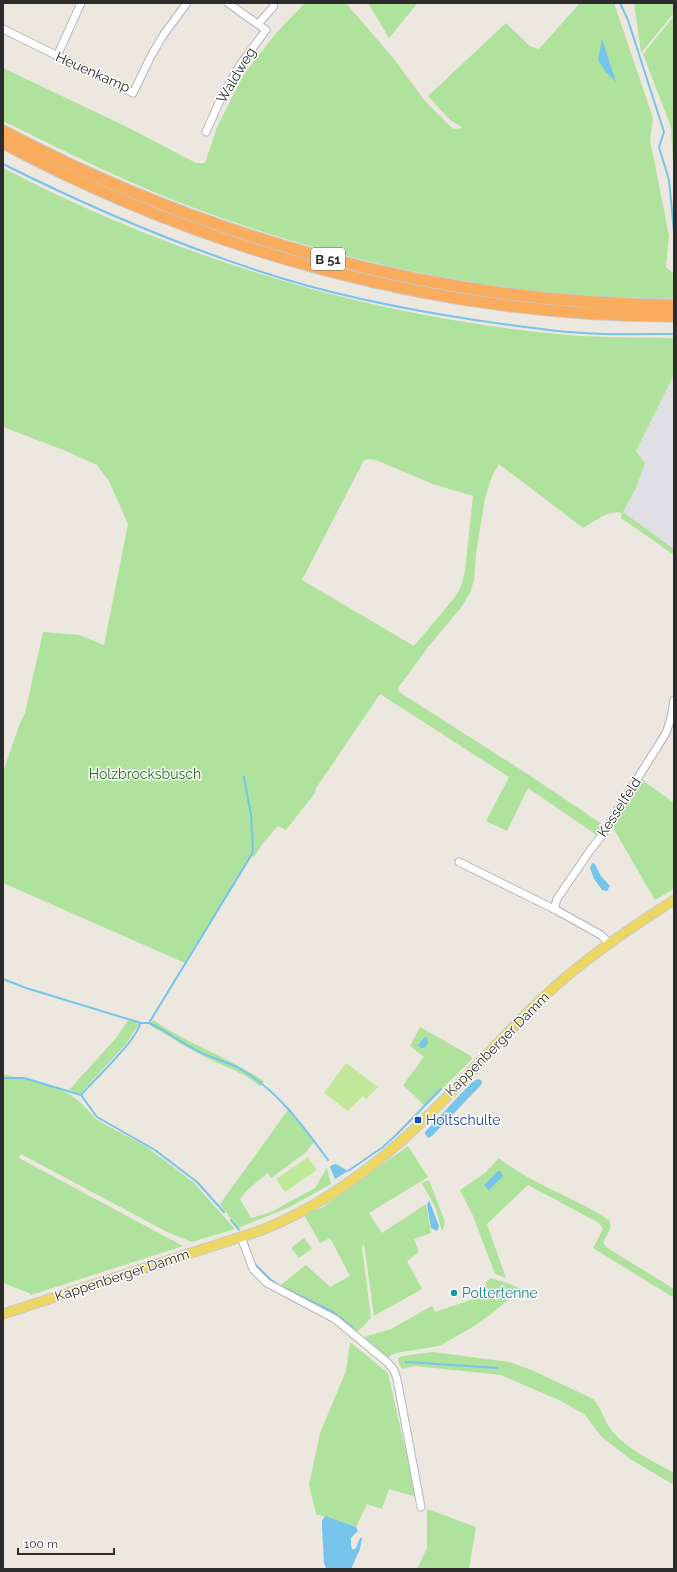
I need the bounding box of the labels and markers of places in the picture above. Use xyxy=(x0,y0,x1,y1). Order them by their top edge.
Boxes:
place label: Holtschulte xyxy=(426,1112,501,1128)
marker: Holtschulte xyxy=(413,1115,423,1125)
place label: Poltertenne xyxy=(462,1285,538,1301)
marker: Poltertenne xyxy=(449,1288,459,1298)

